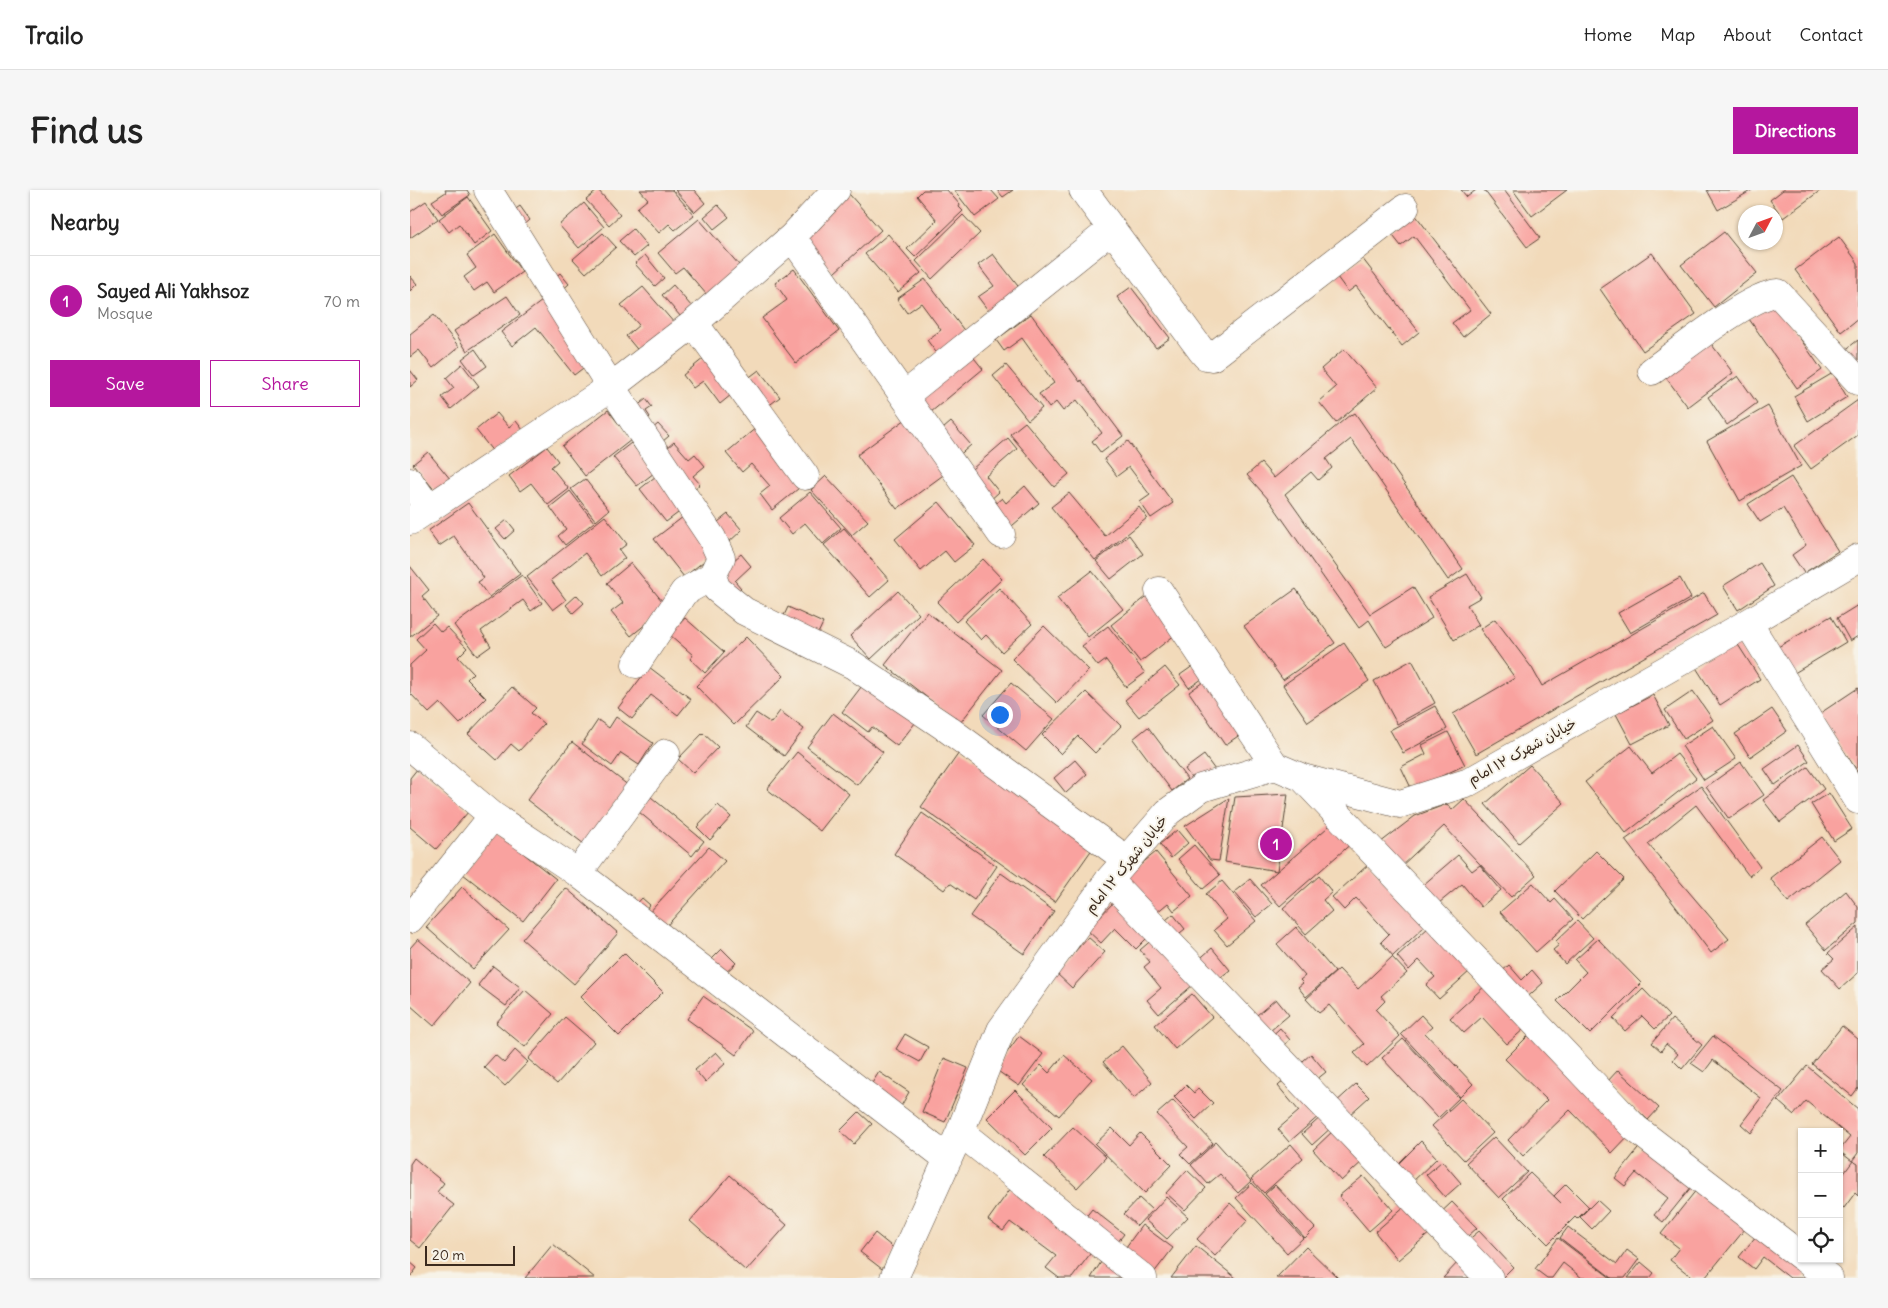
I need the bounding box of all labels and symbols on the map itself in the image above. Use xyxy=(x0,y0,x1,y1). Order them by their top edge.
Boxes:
north arrow xyxy=(1738,205,1783,250)
your location xyxy=(987,702,1013,728)
street label: خیابان شهرک ۱۲ امام xyxy=(1465,714,1580,790)
street label: خیابان شهرک ۱۲ امام xyxy=(1081,811,1173,918)
pin: 1 xyxy=(1260,825,1292,863)
scale bar xyxy=(425,1243,515,1266)

